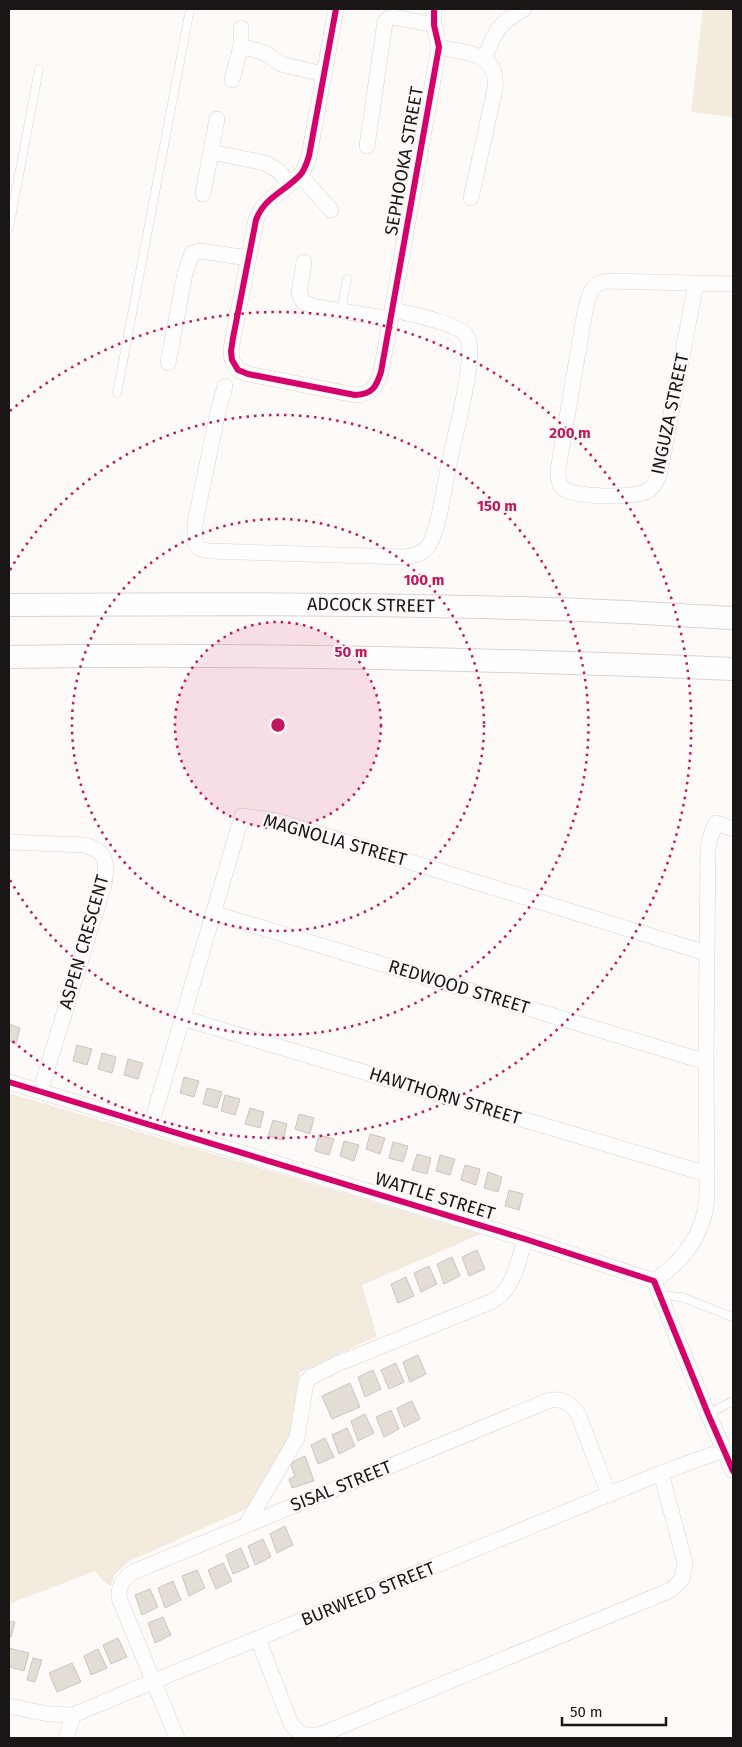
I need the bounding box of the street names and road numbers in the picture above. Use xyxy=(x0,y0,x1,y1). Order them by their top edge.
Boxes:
street label: SEPHOOKA STREET xyxy=(380,84,428,237)
street label: INGUZA STREET xyxy=(646,351,694,477)
street label: ADCOCK STREET xyxy=(307,593,436,617)
street label: MAGNOLIA STREET xyxy=(261,809,410,871)
street label: ASPEN CRESCENT xyxy=(54,872,114,1012)
street label: REDWOOD STREET xyxy=(386,955,533,1019)
street label: HAWTHORN STREET xyxy=(366,1062,524,1130)
street label: WATTLE STREET xyxy=(372,1167,498,1225)
street label: SISAL STREET xyxy=(287,1455,395,1516)
street label: BURWEED STREET xyxy=(298,1557,439,1631)

